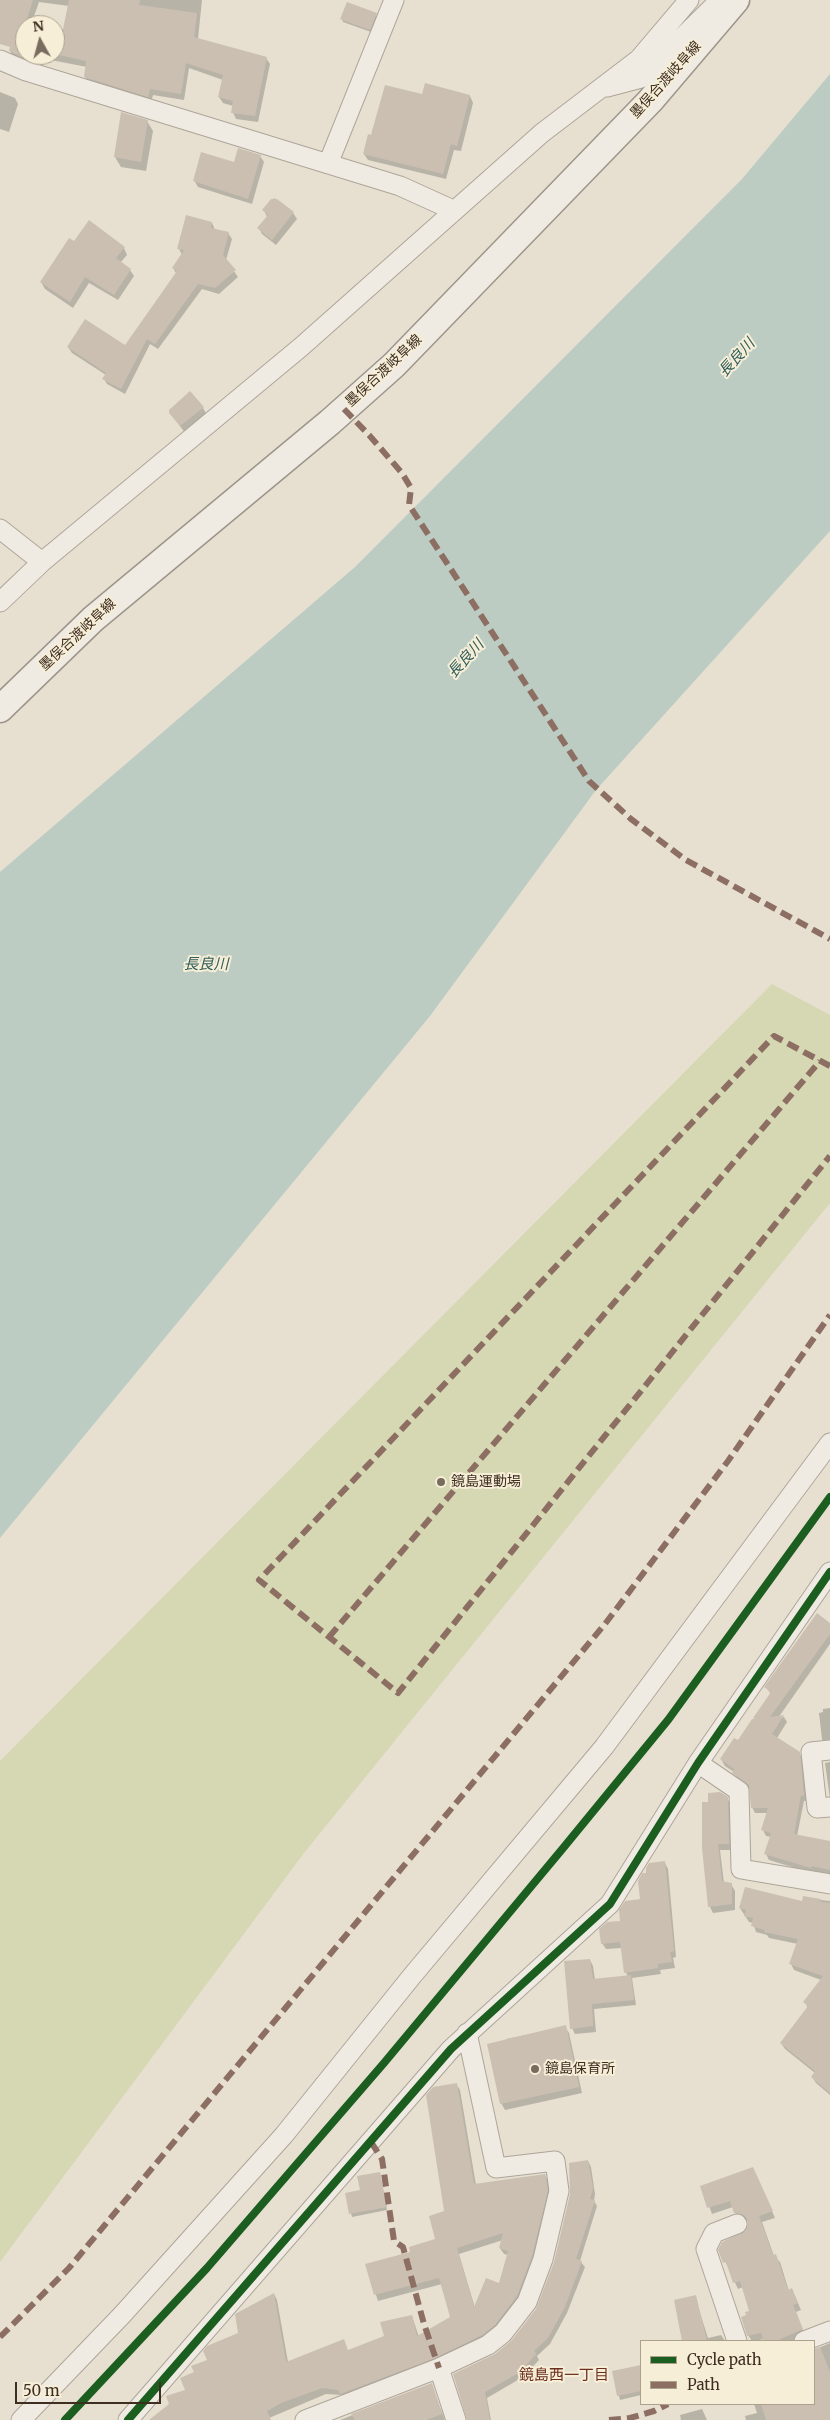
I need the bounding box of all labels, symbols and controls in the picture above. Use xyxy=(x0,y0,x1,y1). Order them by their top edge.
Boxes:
north arrow xyxy=(15,15,65,65)
text: N xyxy=(32,16,45,36)
street label: 墨俣合渡岐阜線 xyxy=(627,38,705,122)
street label: 墨俣合渡岐阜線 xyxy=(342,331,426,411)
water label: 長良川 xyxy=(715,335,759,381)
street label: 墨俣合渡岐阜線 xyxy=(36,595,120,675)
water label: 長良川 xyxy=(444,636,488,682)
water label: 長良川 xyxy=(184,956,228,974)
place label: 鏡島運動場 xyxy=(451,1474,521,1490)
marker: 鏡島運動場 xyxy=(435,1476,447,1488)
place label: 鏡島保育所 xyxy=(545,2061,615,2077)
marker: 鏡島保育所 xyxy=(529,2063,541,2075)
legend xyxy=(640,2340,815,2405)
text: Cycle path xyxy=(687,2350,762,2369)
district label: 鏡島西一丁目 xyxy=(519,2367,609,2385)
scale bar xyxy=(18,2372,164,2404)
text: Path xyxy=(687,2375,720,2394)
text: 50 m xyxy=(23,2381,60,2400)

